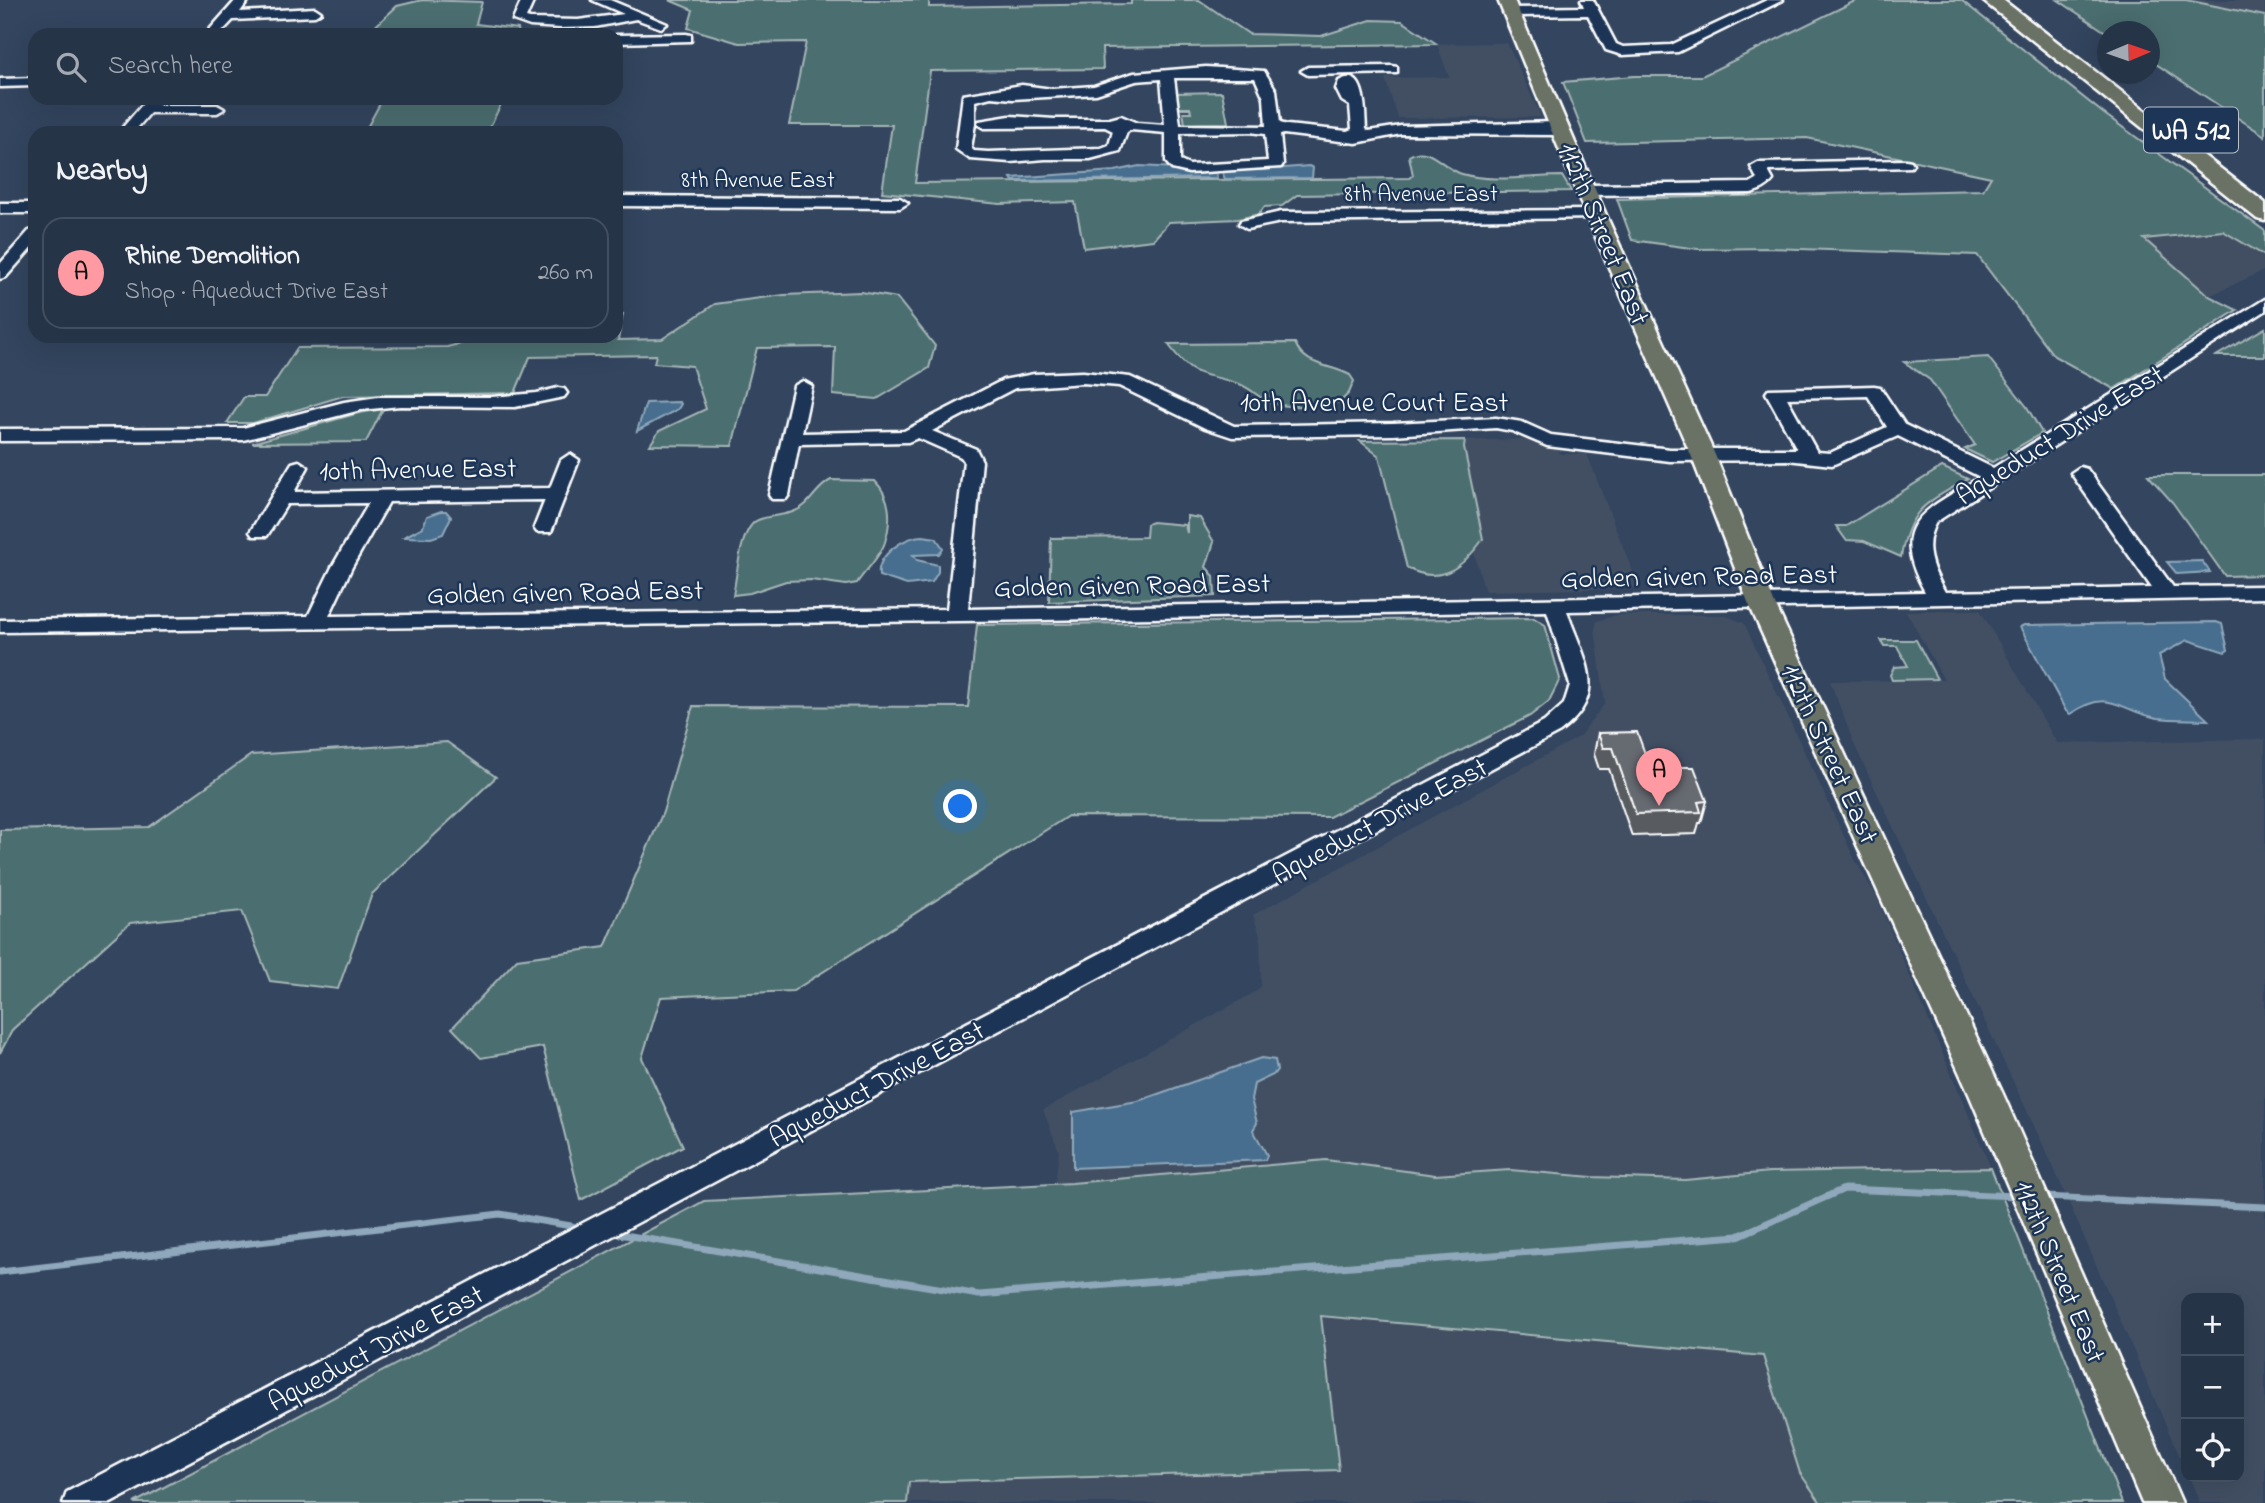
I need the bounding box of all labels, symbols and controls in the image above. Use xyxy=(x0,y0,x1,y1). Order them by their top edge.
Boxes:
north arrow xyxy=(2097,21,2160,84)
search box xyxy=(28,28,623,105)
icon: search xyxy=(52,48,90,86)
text: Search here xyxy=(108,48,233,86)
road number: WA 512 xyxy=(2144,108,2238,153)
street label: 112th Street East xyxy=(1545,137,1659,332)
text: Nearby xyxy=(56,150,148,194)
street label: 8th Avenue East xyxy=(681,165,835,198)
street label: 8th Avenue East xyxy=(1344,179,1498,212)
text: Rhine Demolition xyxy=(125,238,300,276)
text: A xyxy=(74,257,88,290)
text: 260 m xyxy=(538,257,593,290)
text: Shop · Aqueduct Drive East xyxy=(125,276,388,309)
street label: Aqueduct Drive East xyxy=(1949,356,2173,518)
street label: 10th Avenue Court East xyxy=(1240,384,1508,425)
street label: 10th Avenue East xyxy=(319,449,517,494)
street label: Golden Given Road East xyxy=(1561,556,1838,601)
street label: Golden Given Road East xyxy=(994,565,1271,610)
street label: Golden Given Road East xyxy=(427,572,704,617)
street label: 112th Street East xyxy=(1768,658,1888,851)
pin: A xyxy=(1636,748,1682,806)
street label: Aqueduct Drive East xyxy=(1265,749,1496,897)
your location xyxy=(943,789,977,823)
street label: Aqueduct Drive East xyxy=(762,1012,993,1160)
street label: 112th Street East xyxy=(2001,1175,2115,1370)
street label: Aqueduct Drive East xyxy=(261,1276,492,1424)
map controls xyxy=(2181,1293,2244,1482)
button: + xyxy=(2181,1293,2244,1356)
button: − xyxy=(2181,1356,2244,1419)
button: locate xyxy=(2181,1419,2244,1482)

